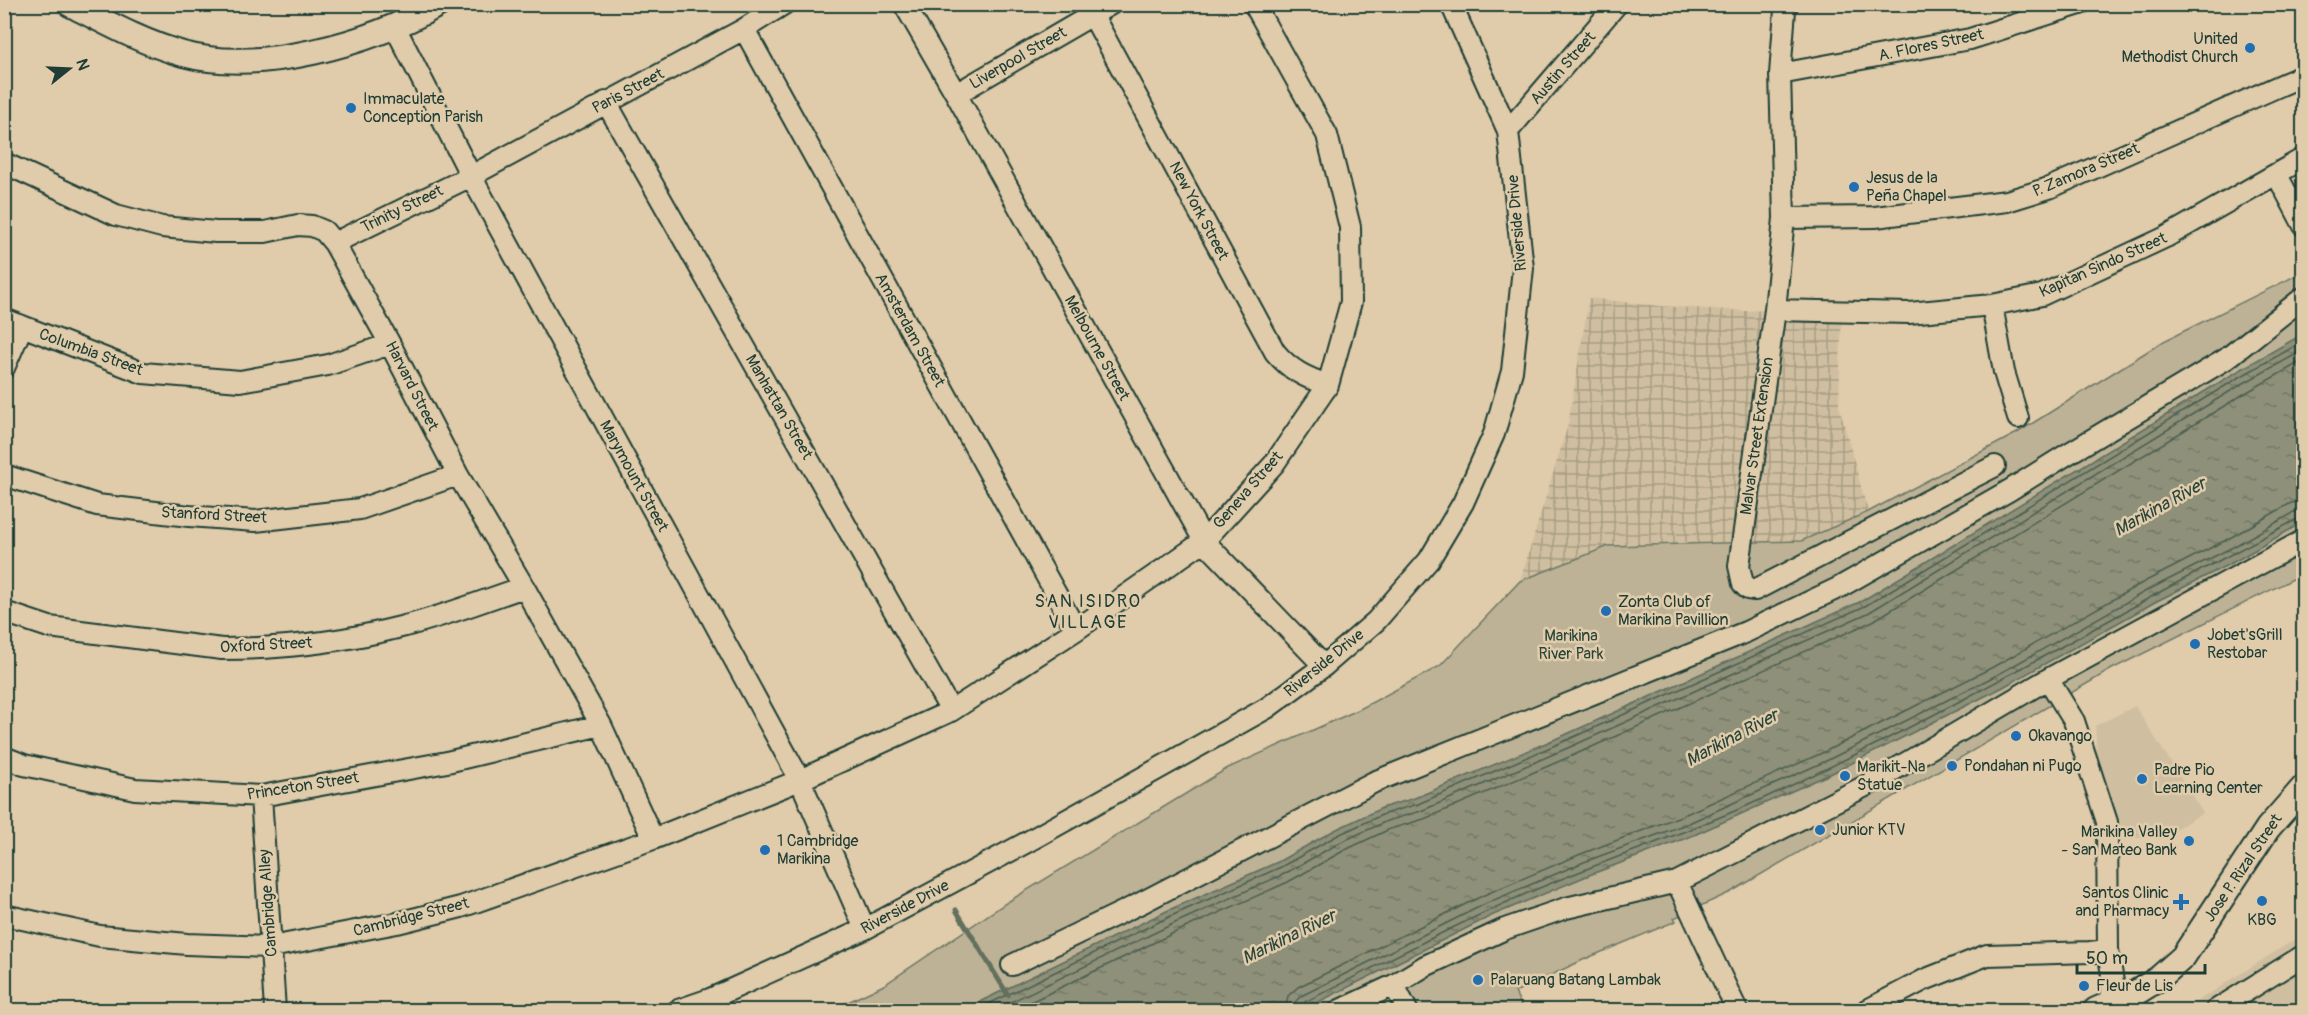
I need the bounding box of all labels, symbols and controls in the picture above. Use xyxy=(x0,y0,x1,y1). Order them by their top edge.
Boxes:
street label: Liverpool Street xyxy=(966,22,1070,94)
street label: A. Flores Street xyxy=(1877,24,1986,66)
street label: Austin Street xyxy=(1526,27,1600,109)
place label: United Methodist Church xyxy=(2122,29,2238,67)
north arrow xyxy=(39,39,99,99)
marker: United Methodist Church xyxy=(2243,41,2257,55)
text: N xyxy=(71,56,94,73)
street label: Paris Street xyxy=(589,64,668,118)
place label: Immaculate Conception Parish xyxy=(363,89,483,127)
marker: Immaculate Conception Parish xyxy=(344,101,358,115)
street label: P. Zamora Street xyxy=(2030,138,2143,201)
street label: New York Street xyxy=(1165,158,1234,264)
place label: Jesus de la Peña Chapel xyxy=(1866,168,1947,206)
street label: Riverside Drive xyxy=(1503,174,1531,272)
street label: Trinity Street xyxy=(358,180,447,237)
marker: Jesus de la Peña Chapel xyxy=(1847,180,1861,194)
street label: Kapitan Sindo Street xyxy=(2036,228,2170,302)
street label: Amsterdam Street xyxy=(870,269,950,391)
street label: Melbourne Street xyxy=(1060,292,1134,405)
street label: Columbia Street xyxy=(36,324,146,380)
street label: Harvard Street xyxy=(381,338,443,435)
street label: Manhattan Street xyxy=(741,351,817,463)
street label: Malvar Street Extension xyxy=(1736,356,1778,516)
street label: Marymount Street xyxy=(595,417,673,536)
street label: Geneva Street xyxy=(1209,447,1288,533)
water label: Marikina River xyxy=(2110,471,2212,542)
street label: Stanford Street xyxy=(161,502,268,528)
district label: SAN ISIDRO VILLAGE xyxy=(1034,590,1142,634)
place label: Zonta Club of Marikina Pavillion xyxy=(1618,592,1728,630)
marker: Zonta Club of Marikina Pavillion xyxy=(1599,604,1613,618)
street label: Riverside Drive xyxy=(1280,625,1368,701)
place label: Jobet'sGrill Restobar xyxy=(2207,625,2283,663)
park label: Marikina River Park xyxy=(1539,626,1604,664)
street label: Oxford Street xyxy=(219,633,313,657)
marker: Jobet'sGrill Restobar xyxy=(2188,637,2202,651)
water label: Marikina River xyxy=(1682,703,1784,772)
place label: Okavango xyxy=(2028,726,2093,746)
marker: Okavango xyxy=(2009,729,2023,743)
place label: Pondahan ni Pugo xyxy=(1964,756,2082,776)
place label: Marikit-Na Statue xyxy=(1857,757,1926,795)
marker: Pondahan ni Pugo xyxy=(1945,759,1959,773)
place label: Padre Pio Learning Center xyxy=(2154,760,2263,798)
street label: Princeton Street xyxy=(246,767,361,805)
marker: Marikit-Na Statue xyxy=(1838,769,1852,783)
marker: Padre Pio Learning Center xyxy=(2135,772,2149,786)
street label: Jose P. Rizal Street xyxy=(2199,810,2287,926)
place label: Junior KTV xyxy=(1832,820,1906,840)
place label: Marikina Valley - San Mateo Bank xyxy=(2061,822,2177,860)
marker: Junior KTV xyxy=(1813,823,1827,837)
place label: 1 Cambridge Marikina xyxy=(777,831,858,869)
marker: Marikina Valley - San Mateo Bank xyxy=(2182,834,2196,848)
marker: 1 Cambridge Marikina xyxy=(758,843,772,857)
street label: Cambridge Alley xyxy=(254,848,282,957)
street label: Riverside Drive xyxy=(858,875,953,939)
place label: Santos Clinic and Pharmacy xyxy=(2076,883,2169,921)
street label: Cambridge Street xyxy=(351,893,471,941)
marker: KBG xyxy=(2255,894,2269,908)
marker: Santos Clinic and Pharmacy xyxy=(2174,895,2188,909)
water label: Marikina River xyxy=(1238,903,1342,970)
place label: KBG xyxy=(2247,910,2277,930)
scale bar xyxy=(2077,937,2204,975)
text: 50 m xyxy=(2086,947,2128,970)
place label: Palaruang Batang Lambak xyxy=(1490,970,1661,990)
marker: Palaruang Batang Lambak xyxy=(1471,973,1485,987)
place label: Fleur de Lis xyxy=(2096,976,2173,996)
marker: Fleur de Lis xyxy=(2077,979,2091,993)

